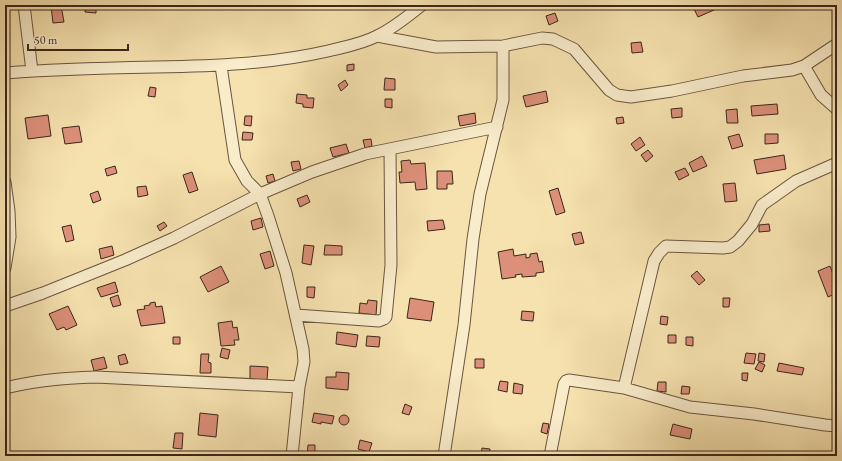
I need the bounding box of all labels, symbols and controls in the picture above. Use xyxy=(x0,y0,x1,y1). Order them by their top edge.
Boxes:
scale bar xyxy=(28,26,128,52)
text: 50 m xyxy=(34,32,58,48)

